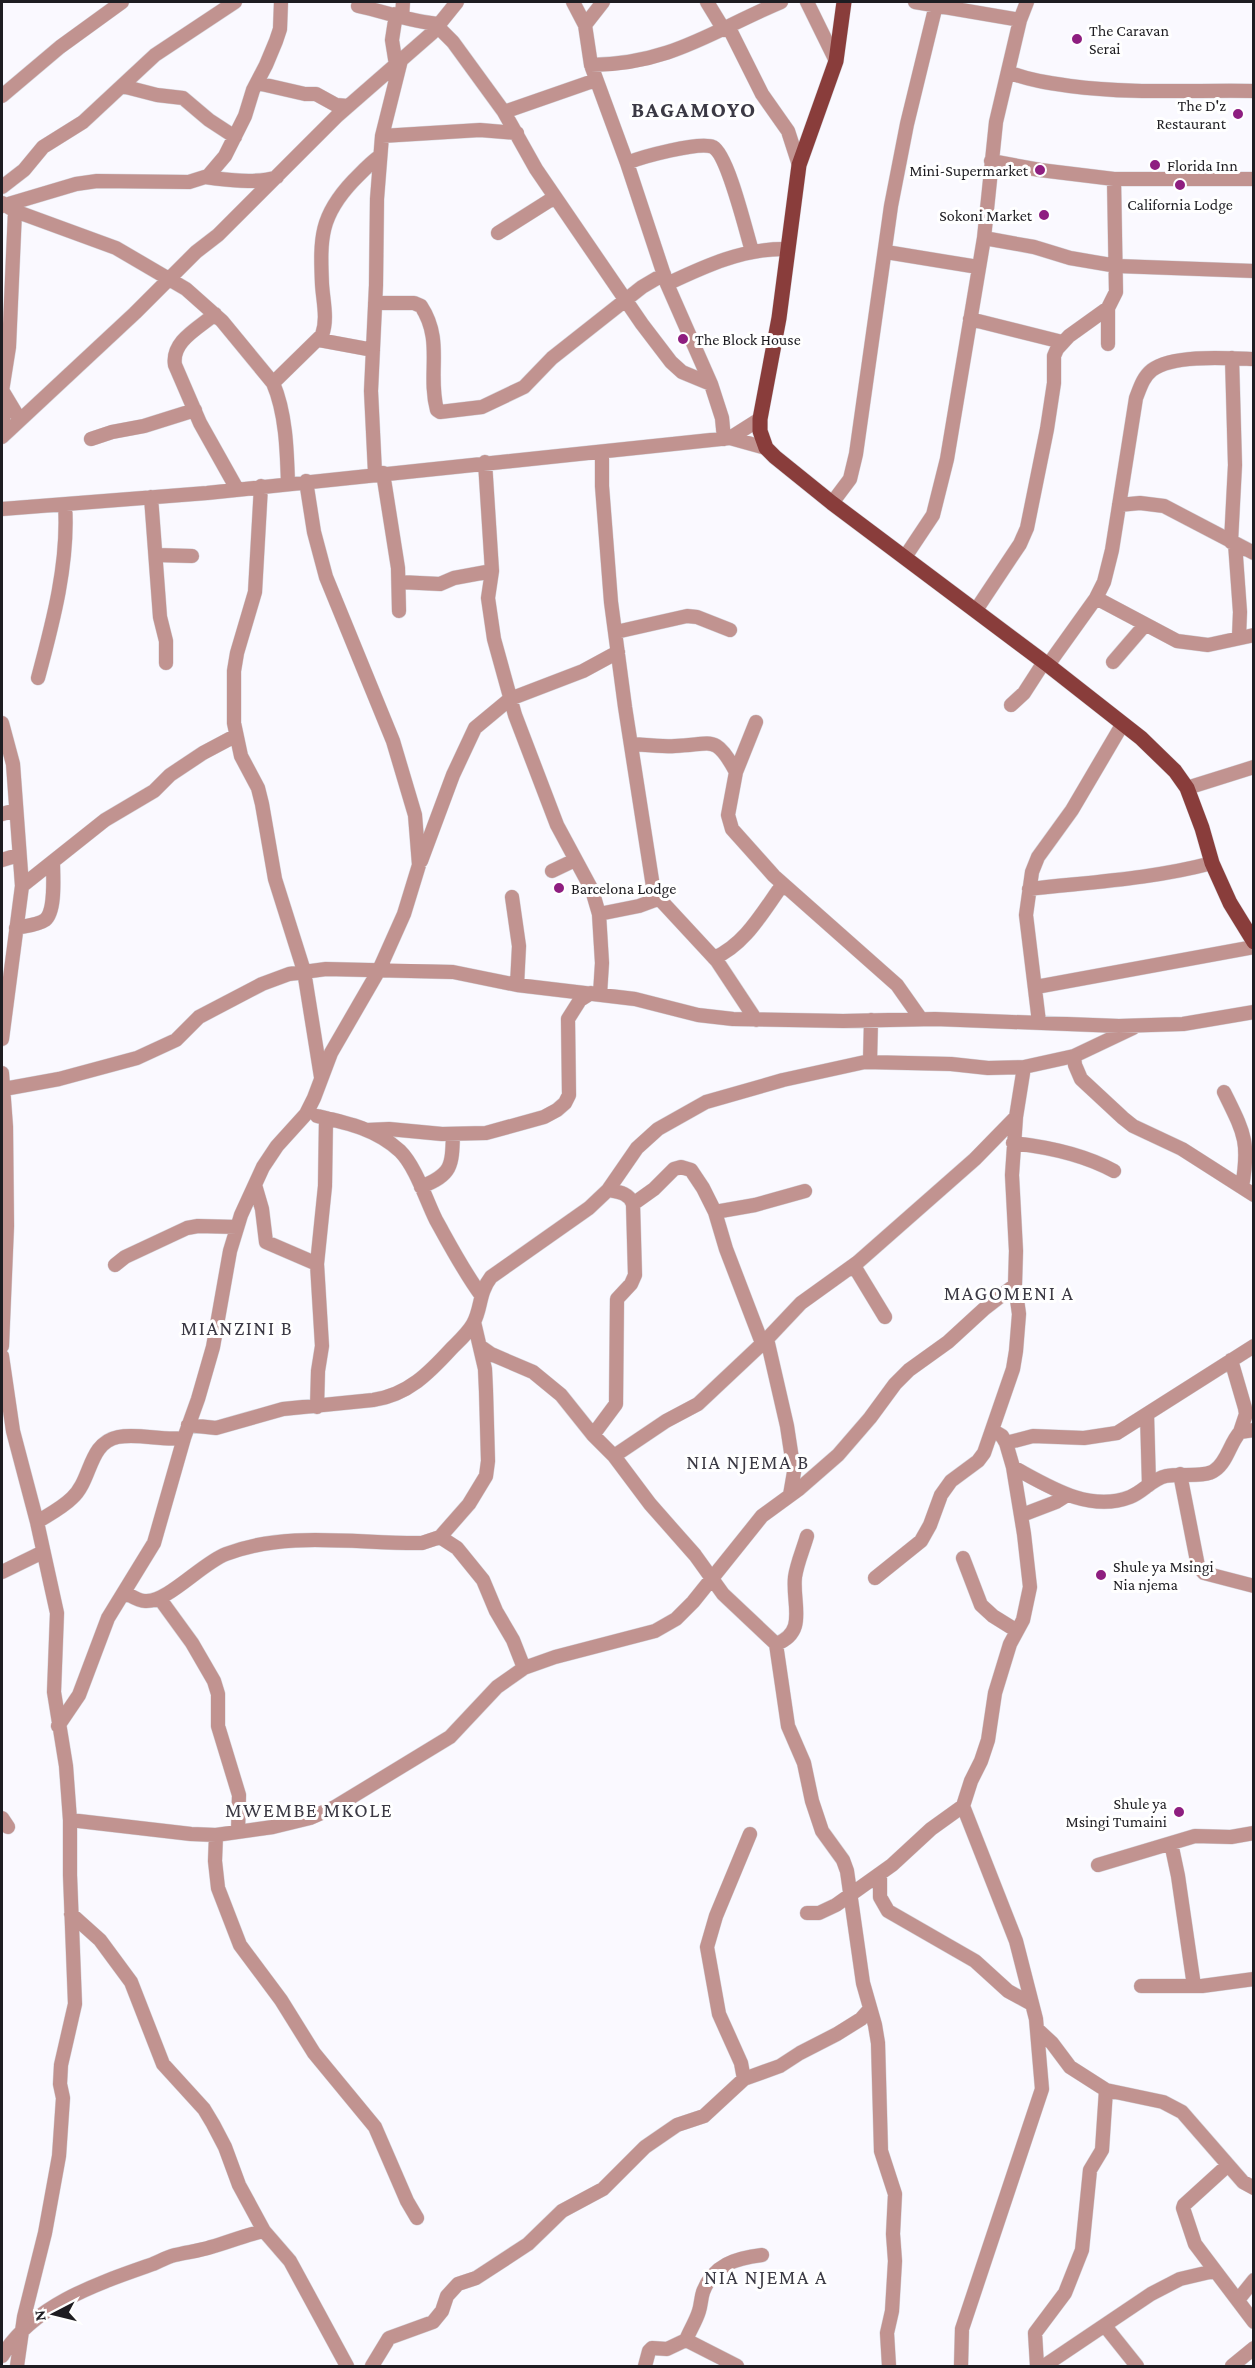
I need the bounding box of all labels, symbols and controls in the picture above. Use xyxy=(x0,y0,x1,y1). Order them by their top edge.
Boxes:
place label: The Caravan Serai xyxy=(1089,22,1169,57)
marker: The Caravan Serai xyxy=(1070,32,1084,46)
district label: BAGAMOYO xyxy=(631,97,757,122)
place label: The D'z Restaurant xyxy=(1156,97,1227,132)
marker: The D'z Restaurant xyxy=(1231,107,1245,121)
place label: Florida Inn xyxy=(1167,157,1238,174)
marker: Florida Inn xyxy=(1148,158,1162,172)
place label: Mini-Supermarket xyxy=(909,162,1029,180)
marker: Mini-Supermarket xyxy=(1033,163,1047,177)
marker: California Lodge xyxy=(1173,178,1187,192)
place label: California Lodge xyxy=(1127,196,1233,214)
place label: Sokoni Market xyxy=(939,207,1033,224)
marker: Sokoni Market xyxy=(1037,208,1051,222)
place label: The Block House xyxy=(695,331,801,348)
marker: The Block House xyxy=(676,332,690,346)
place label: Barcelona Lodge xyxy=(571,880,676,898)
marker: Barcelona Lodge xyxy=(552,881,566,895)
district label: MAGOMENI A xyxy=(944,1282,1074,1304)
district label: MIANZINI B xyxy=(181,1317,293,1339)
district label: NIA NJEMA B xyxy=(686,1451,810,1474)
place label: Shule ya Msingi Nia njema xyxy=(1113,1558,1214,1594)
marker: Shule ya Msingi Nia njema xyxy=(1094,1568,1108,1582)
place label: Shule ya Msingi Tumaini xyxy=(1065,1795,1168,1831)
district label: MWEMBE MKOLE xyxy=(225,1799,393,1821)
marker: Shule ya Msingi Tumaini xyxy=(1172,1805,1186,1819)
district label: NIA NJEMA A xyxy=(704,2266,828,2289)
north arrow xyxy=(24,2284,84,2344)
text: N xyxy=(30,2309,49,2322)

